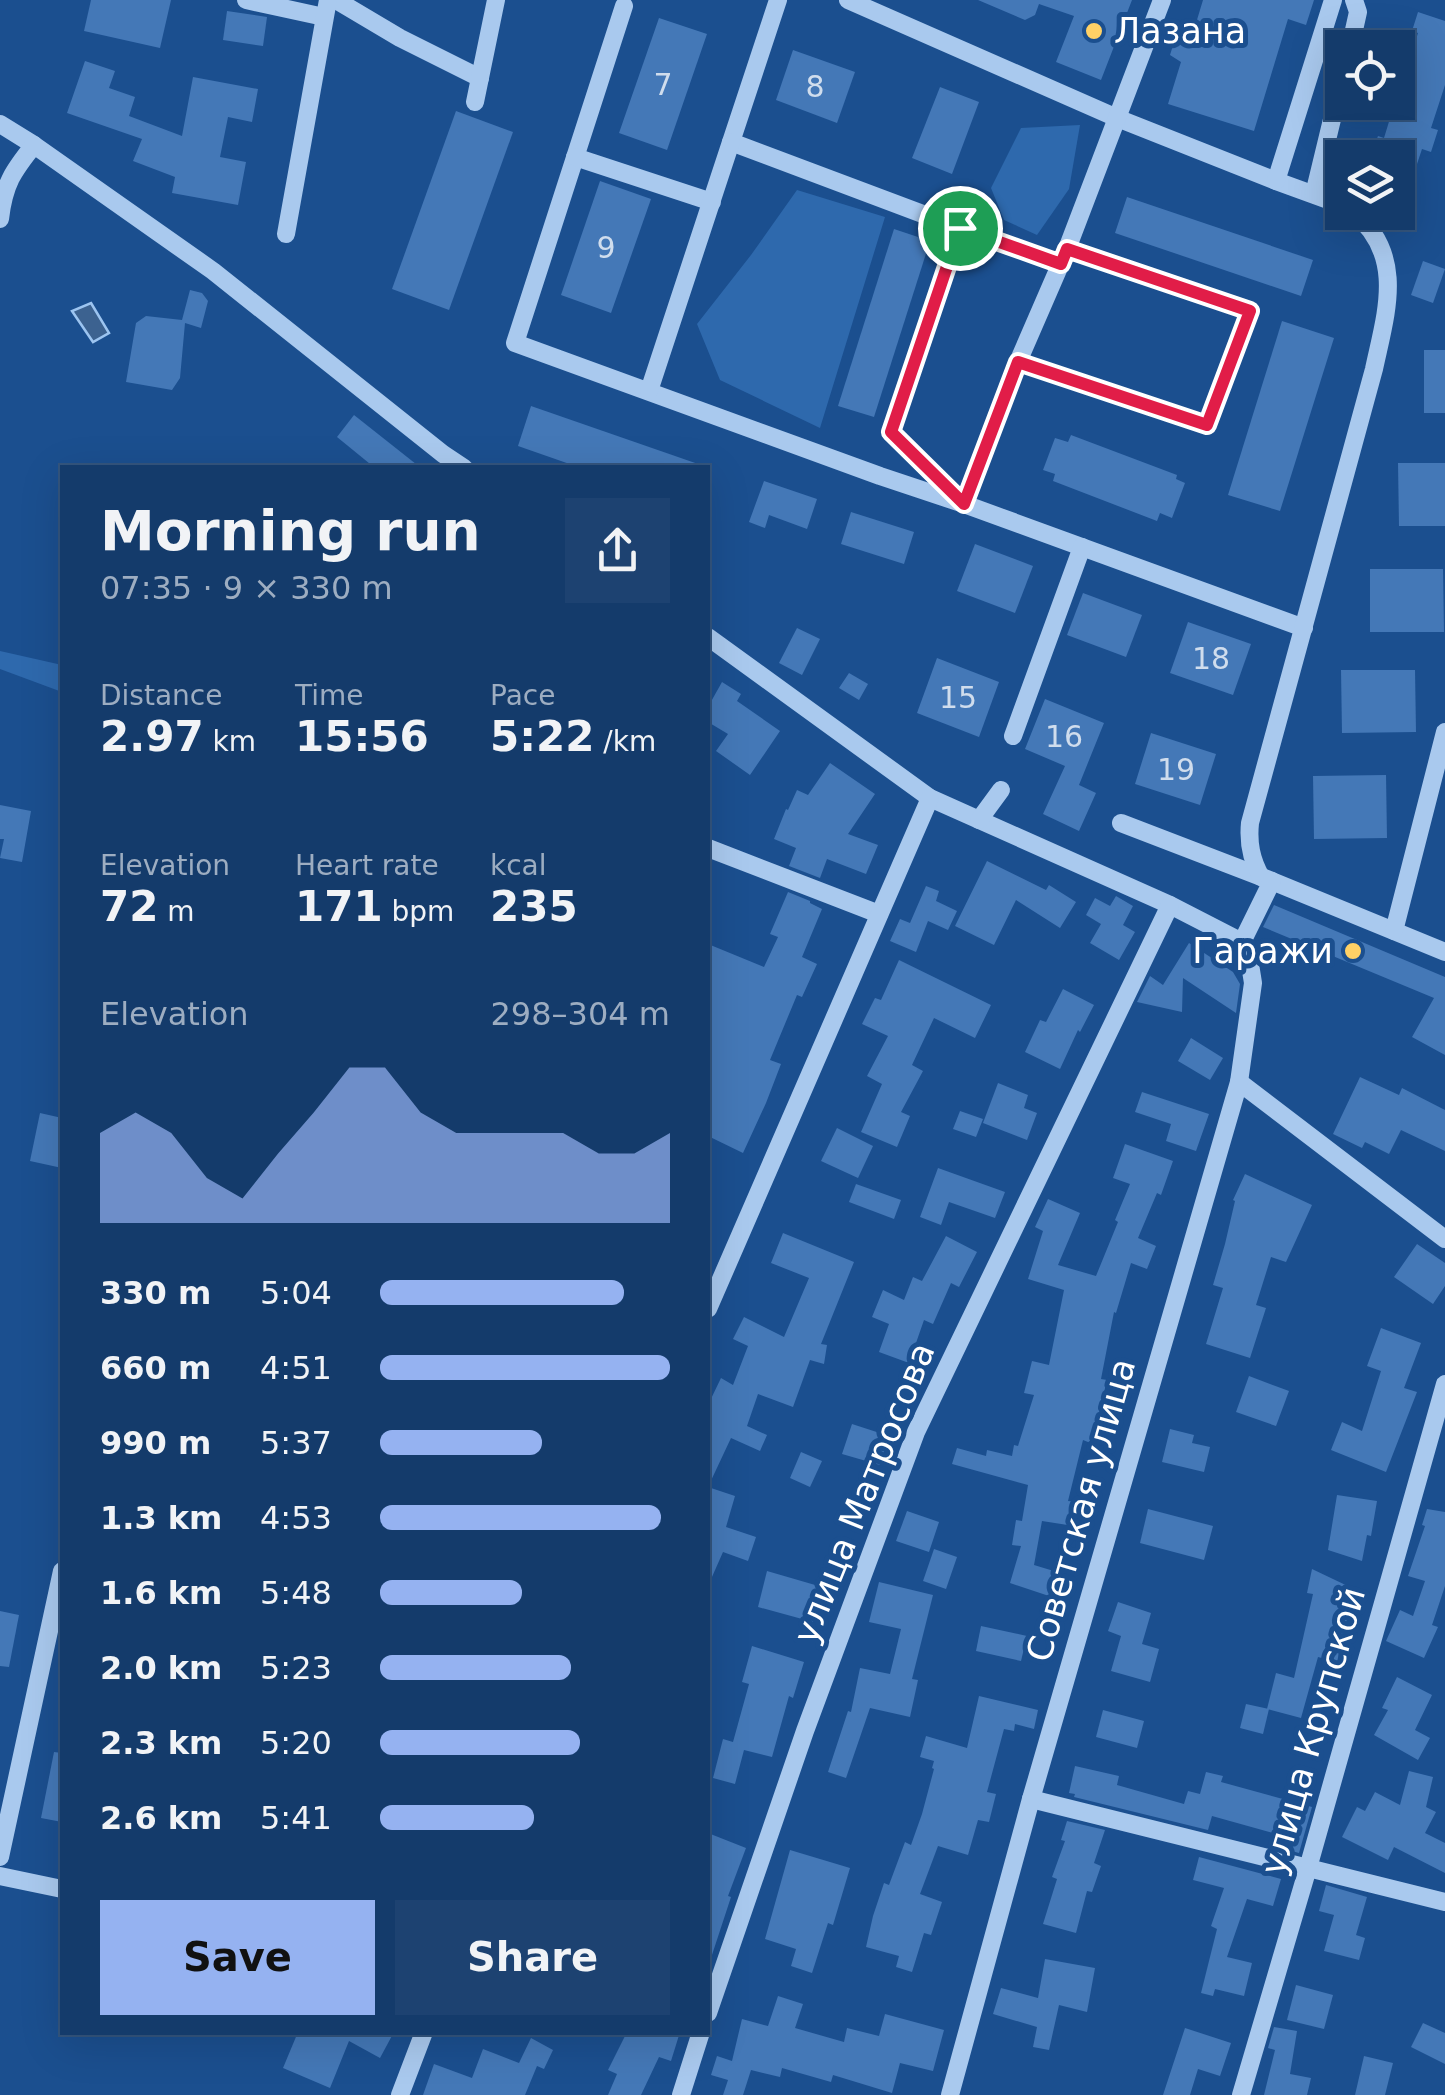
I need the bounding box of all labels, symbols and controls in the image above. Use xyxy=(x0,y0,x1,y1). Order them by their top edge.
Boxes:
place label: Лазана xyxy=(1114,11,1246,51)
marker: Лазана xyxy=(1083,20,1105,42)
map controls xyxy=(1325,30,1415,230)
button: locate xyxy=(1325,30,1415,120)
house number: 7 xyxy=(653,67,673,102)
house number: 8 xyxy=(805,69,825,104)
button: layers xyxy=(1325,140,1415,230)
pin xyxy=(918,186,1003,271)
icon: arrive xyxy=(933,201,988,256)
house number: 9 xyxy=(596,230,616,265)
button: share xyxy=(565,498,670,603)
text: Morning run xyxy=(100,499,481,563)
text: 07:35 · 9 × 330 m xyxy=(100,569,393,607)
house number: 18 xyxy=(1192,641,1230,676)
text: Distance xyxy=(100,679,222,712)
text: Time xyxy=(295,679,364,712)
text: Pace xyxy=(490,679,555,712)
house number: 15 xyxy=(939,680,977,715)
text: 2.97 xyxy=(100,712,204,761)
text: 15:56 xyxy=(295,712,429,761)
text: 5:22 xyxy=(490,712,594,761)
house number: 16 xyxy=(1045,719,1083,754)
text: km xyxy=(204,725,256,758)
text: /km xyxy=(594,725,656,758)
house number: 19 xyxy=(1157,752,1195,787)
text: Elevation xyxy=(100,849,230,882)
text: Heart rate xyxy=(295,849,439,882)
text: kcal xyxy=(490,849,547,882)
text: 72 xyxy=(100,882,158,931)
text: 171 xyxy=(295,882,383,931)
text: 235 xyxy=(490,882,578,931)
text: m xyxy=(158,895,195,928)
text: bpm xyxy=(383,895,454,928)
place label: Гаражи xyxy=(1192,931,1333,971)
marker: Гаражи xyxy=(1342,940,1364,962)
text: Elevation xyxy=(100,995,249,1033)
text: 298–304 m xyxy=(491,995,670,1033)
text: 330 m xyxy=(100,1274,211,1312)
text: 5:04 xyxy=(260,1274,332,1312)
street label: улица Матросова xyxy=(785,1337,943,1649)
text: 660 m xyxy=(100,1349,211,1387)
text: 4:51 xyxy=(260,1349,332,1387)
street label: Советская улица xyxy=(1019,1354,1143,1666)
text: 990 m xyxy=(100,1424,211,1462)
text: 5:37 xyxy=(260,1424,332,1462)
text: 1.3 km xyxy=(100,1499,222,1537)
text: 4:53 xyxy=(260,1499,332,1537)
text: 1.6 km xyxy=(100,1574,222,1612)
text: 5:48 xyxy=(260,1574,332,1612)
street label: улица Крупской xyxy=(1253,1583,1373,1879)
text: 2.0 km xyxy=(100,1649,222,1687)
text: 5:23 xyxy=(260,1649,332,1687)
text: 2.3 km xyxy=(100,1724,222,1762)
text: 5:20 xyxy=(260,1724,332,1762)
text: 2.6 km xyxy=(100,1799,222,1837)
text: 5:41 xyxy=(260,1799,332,1837)
button: Save xyxy=(100,1900,375,2015)
button: Share xyxy=(395,1900,670,2015)

